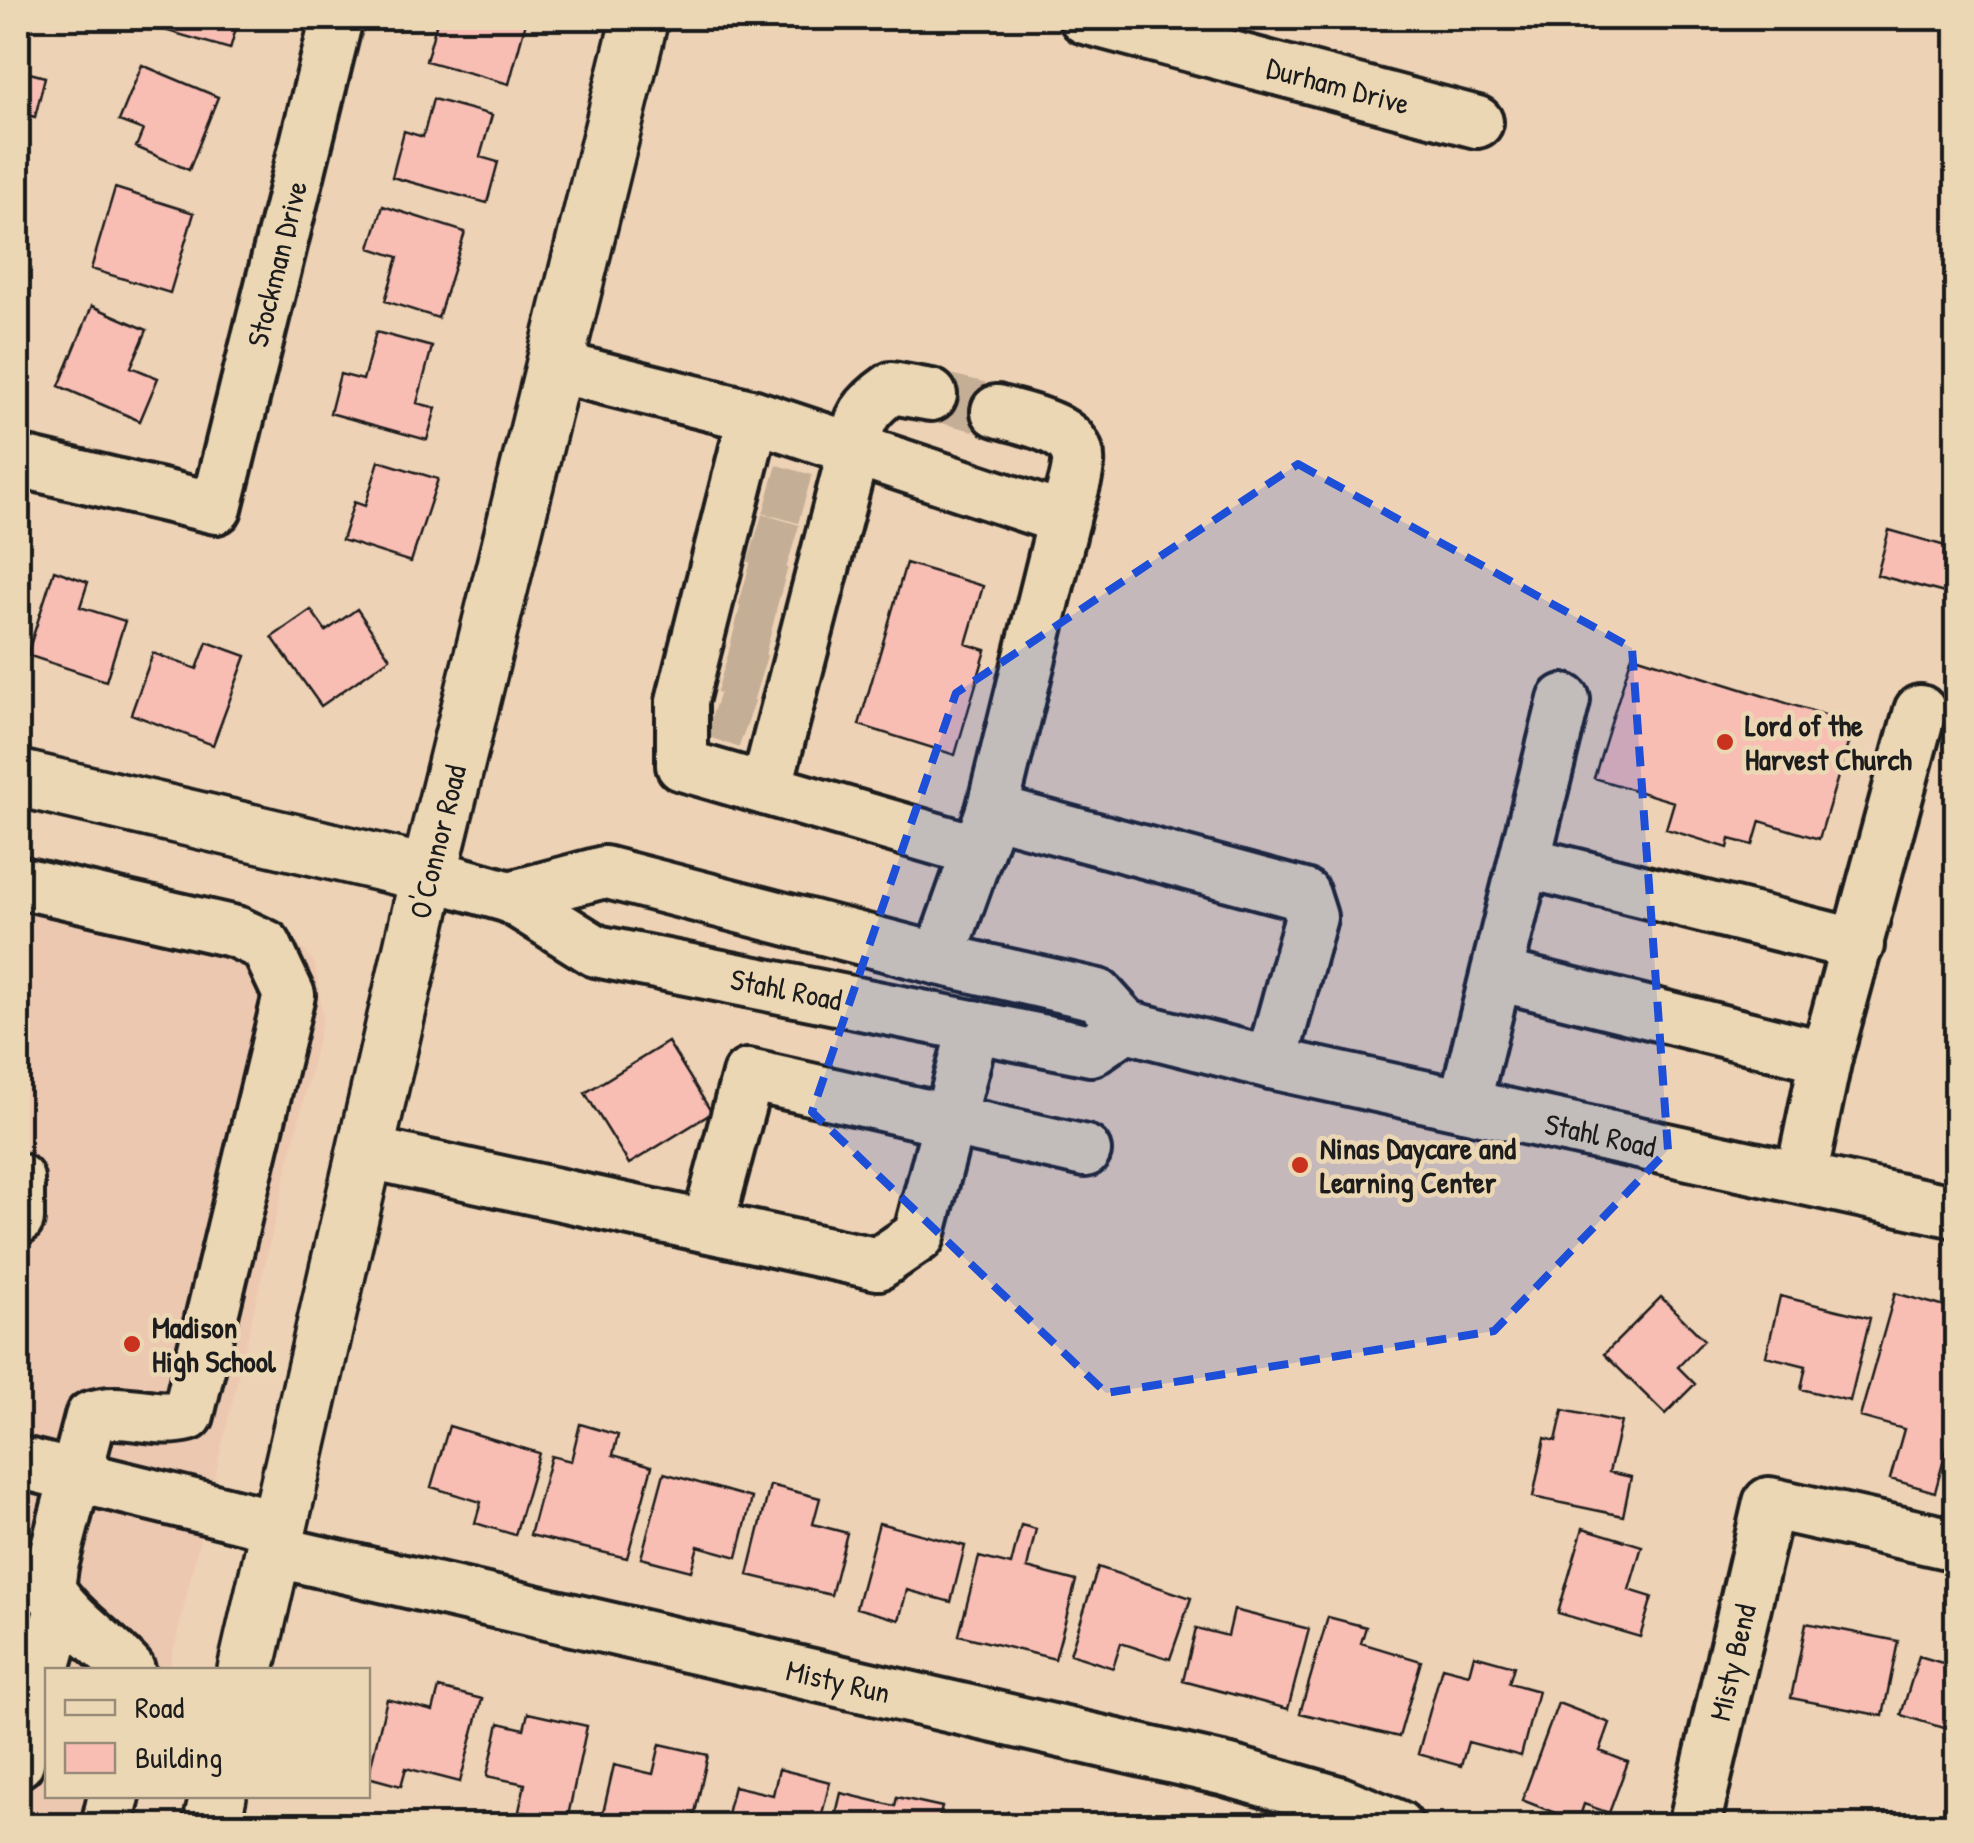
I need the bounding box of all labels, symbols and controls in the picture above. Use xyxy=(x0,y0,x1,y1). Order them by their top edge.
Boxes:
street label: Durham Drive xyxy=(1263,47,1414,123)
street label: Stockman Drive xyxy=(237,177,316,351)
place label: Lord of the Harvest Church xyxy=(1745,705,1912,779)
marker: Lord of the Harvest Church xyxy=(1714,731,1736,753)
street label: O'Connor Road xyxy=(399,760,475,923)
street label: Stahl Road xyxy=(727,958,846,1020)
street label: Stahl Road xyxy=(1541,1103,1660,1166)
place label: Ninas Daycare and Learning Center xyxy=(1320,1128,1516,1203)
marker: Ninas Daycare and Learning Center xyxy=(1289,1154,1311,1176)
place label: Madison High School xyxy=(152,1307,277,1382)
marker: Madison High School xyxy=(121,1333,143,1355)
street label: Misty Bend xyxy=(1699,1600,1765,1725)
street label: Misty Run xyxy=(782,1650,894,1712)
legend xyxy=(45,1668,370,1798)
text: Road xyxy=(135,1687,184,1727)
text: Building xyxy=(135,1737,222,1777)

